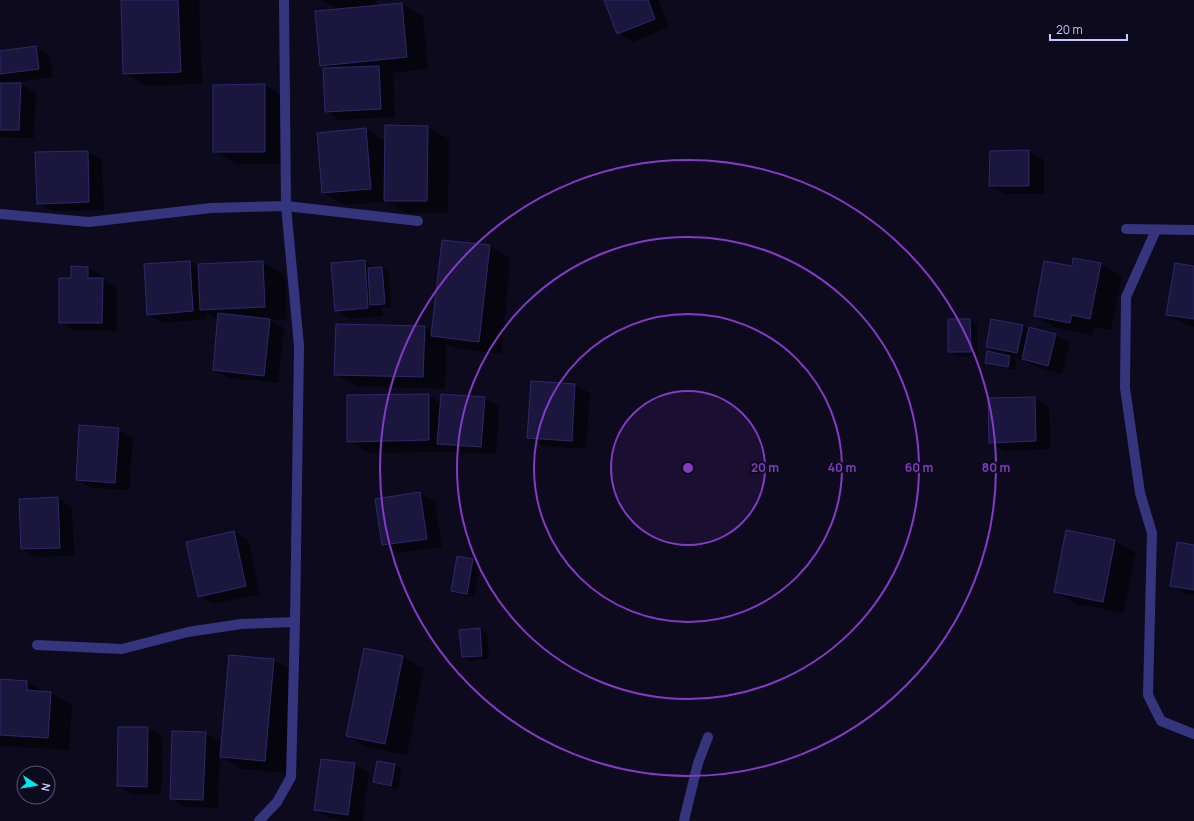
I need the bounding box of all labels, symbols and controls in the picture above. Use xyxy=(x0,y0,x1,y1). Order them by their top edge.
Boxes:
scale bar xyxy=(1050,16,1127,42)
text: 20 m xyxy=(1056,21,1083,38)
text: 20 m xyxy=(751,459,779,476)
text: 40 m xyxy=(828,459,856,476)
text: 60 m xyxy=(905,459,933,476)
text: 80 m xyxy=(982,459,1010,476)
centre of rings xyxy=(681,461,695,475)
north arrow xyxy=(16,765,56,805)
text: N xyxy=(38,782,54,793)

